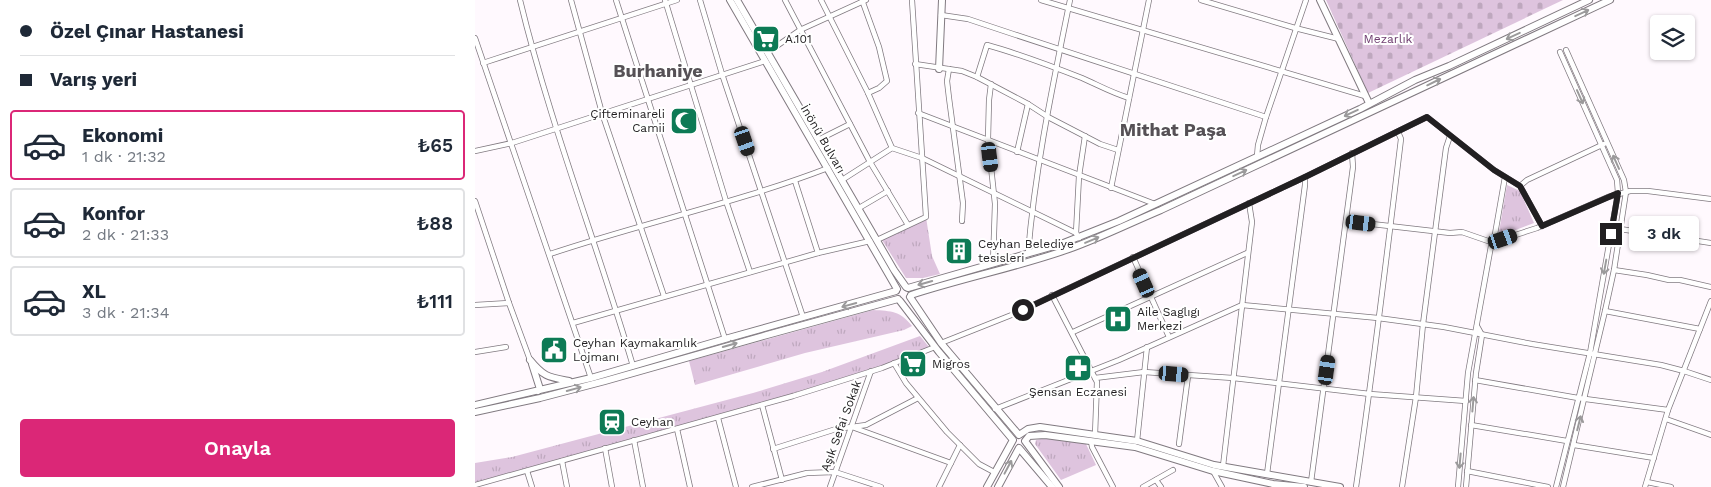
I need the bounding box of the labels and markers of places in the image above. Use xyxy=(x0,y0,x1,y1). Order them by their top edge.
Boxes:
supermarket icon: A.101 xyxy=(751,24,781,54)
place label: A.101 xyxy=(785,32,812,46)
mosque icon: Çifteminareli Camii xyxy=(669,106,699,136)
place label: Çifteminareli Camii xyxy=(590,107,665,135)
building icon: Ceyhan Belediye tesisleri xyxy=(944,236,974,266)
place label: Ceyhan Belediye tesisleri xyxy=(978,237,1074,265)
hospital icon: Aile Saglıgı Merkezi xyxy=(1103,304,1133,334)
place label: Aile Saglıgı Merkezi xyxy=(1137,305,1200,333)
public building icon: Ceyhan Kaymakamlık Lojmanı xyxy=(539,335,569,365)
place label: Ceyhan Kaymakamlık Lojmanı xyxy=(573,336,697,364)
supermarket icon: Migros xyxy=(898,349,928,379)
pharmacy icon: Şensan Eczanesi xyxy=(1063,353,1093,383)
place label: Migros xyxy=(932,357,970,371)
place label: Şensan Eczanesi xyxy=(1029,385,1127,399)
station icon: Ceyhan xyxy=(597,407,627,437)
place label: Ceyhan xyxy=(631,415,674,429)

